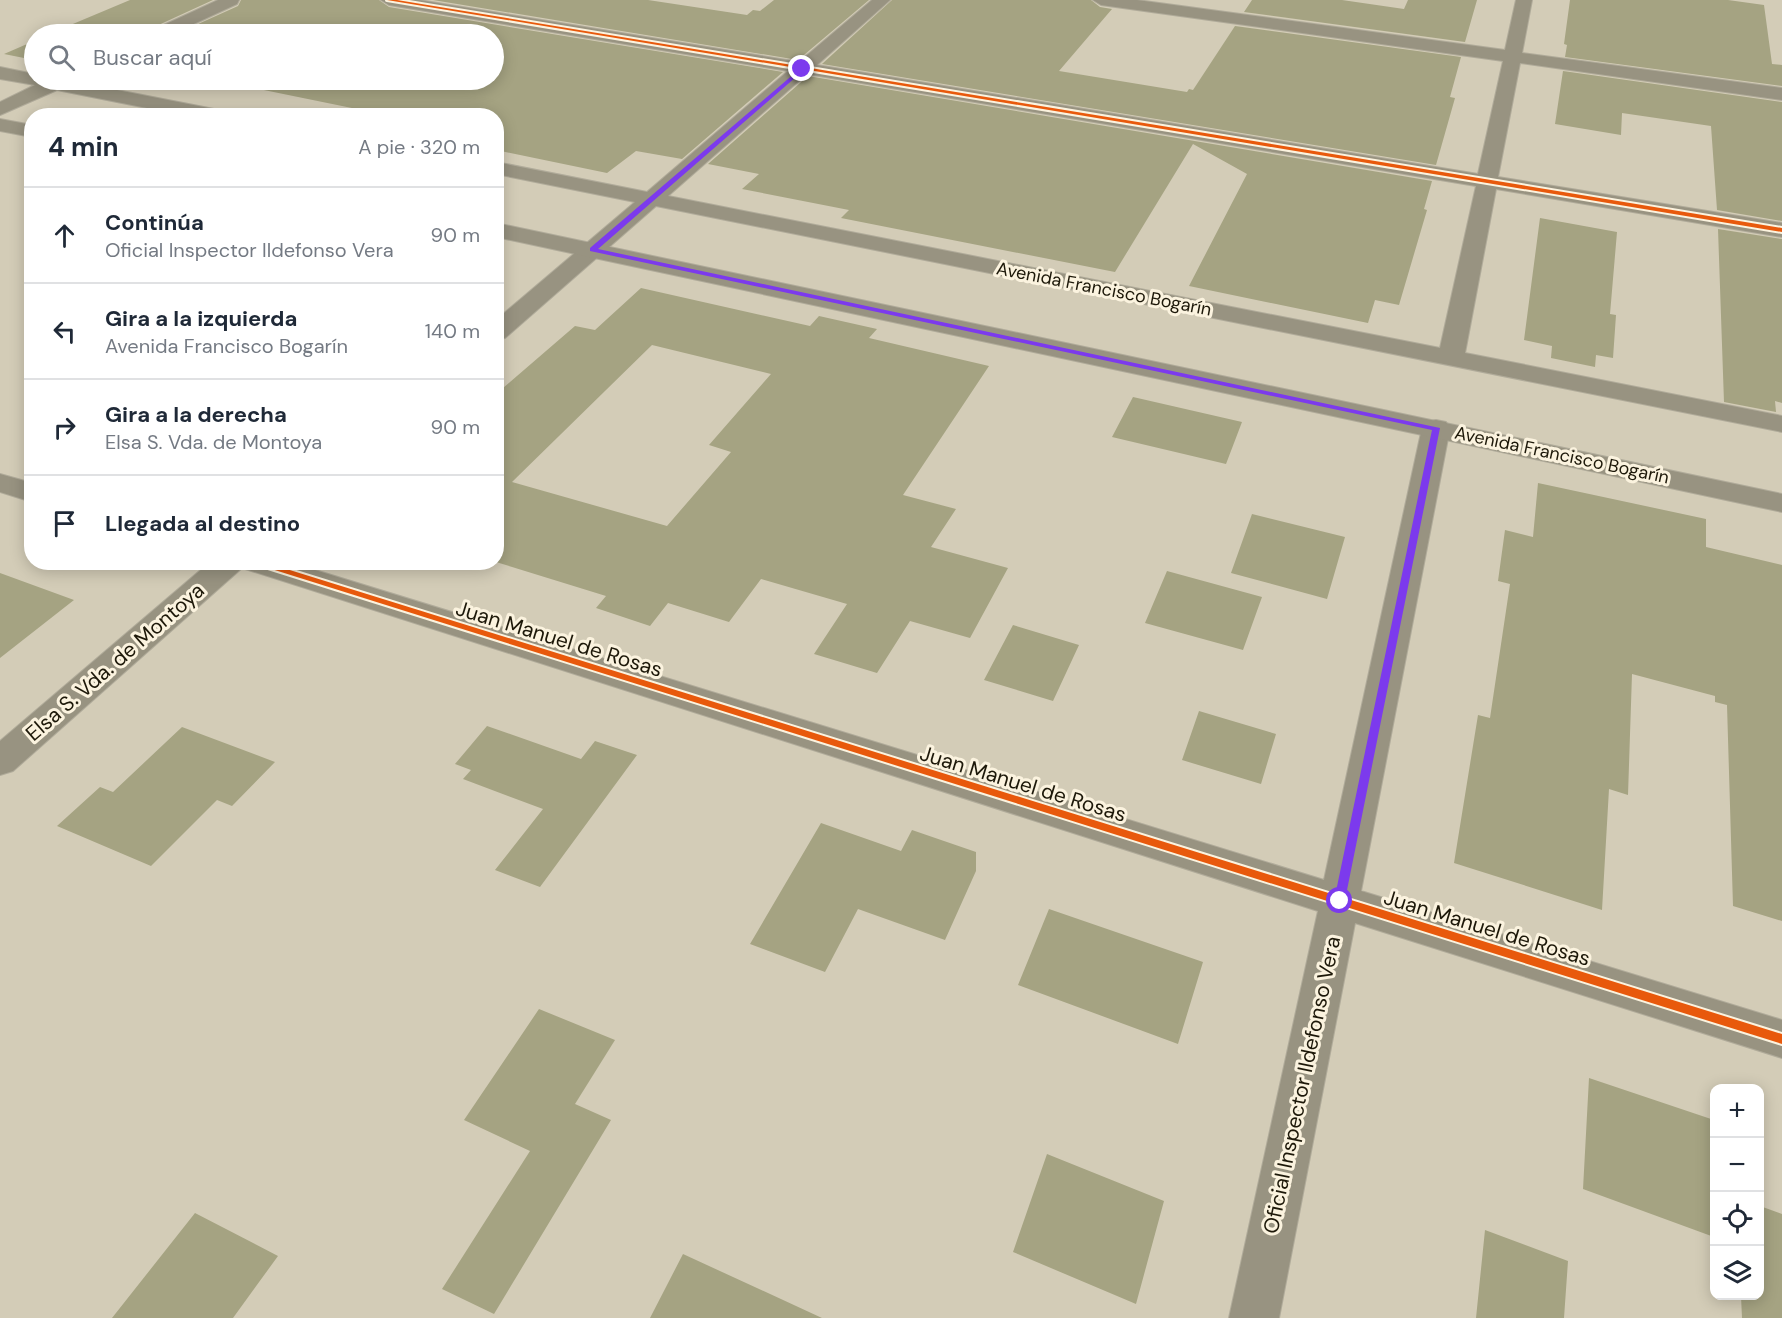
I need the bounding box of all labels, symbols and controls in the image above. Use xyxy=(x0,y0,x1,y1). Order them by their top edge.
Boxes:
search box xyxy=(24,24,504,90)
icon: search xyxy=(45,41,78,74)
text: Buscar aquí xyxy=(93,43,212,72)
route end xyxy=(788,55,814,81)
text: 4 min xyxy=(48,130,119,164)
text: A pie · 320 m xyxy=(358,134,480,160)
text: Continúa xyxy=(105,208,204,237)
icon: ahead xyxy=(48,219,81,252)
text: 90 m xyxy=(431,222,480,248)
text: Oficial Inspector Ildefonso Vera xyxy=(105,237,394,263)
street label: Avenida Francisco Bogarín xyxy=(994,256,1214,322)
text: Gira a la izquierda xyxy=(105,304,297,333)
icon: left xyxy=(48,315,81,348)
text: 140 m xyxy=(425,318,480,344)
text: Avenida Francisco Bogarín xyxy=(105,333,348,359)
text: Gira a la derecha xyxy=(105,400,287,429)
icon: right xyxy=(48,411,81,444)
text: 90 m xyxy=(431,414,480,440)
street label: Avenida Francisco Bogarín xyxy=(1453,421,1671,489)
text: Elsa S. Vda. de Montoya xyxy=(105,429,322,455)
icon: arrive xyxy=(48,507,81,540)
text: Llegada al destino xyxy=(105,509,300,538)
street label: Elsa S. Vda. de Montoya xyxy=(20,577,210,747)
street label: Juan Manuel de Rosas xyxy=(452,594,666,684)
street label: Juan Manuel de Rosas xyxy=(916,739,1130,829)
street label: Juan Manuel de Rosas xyxy=(1380,883,1594,973)
route start xyxy=(1326,887,1352,913)
street label: Oficial Inspector Ildefonso Vera xyxy=(1257,934,1347,1236)
map controls xyxy=(1710,1084,1764,1300)
button: + xyxy=(1710,1084,1764,1138)
button: − xyxy=(1710,1138,1764,1192)
button: locate xyxy=(1710,1192,1764,1246)
button: layers xyxy=(1710,1246,1764,1300)

